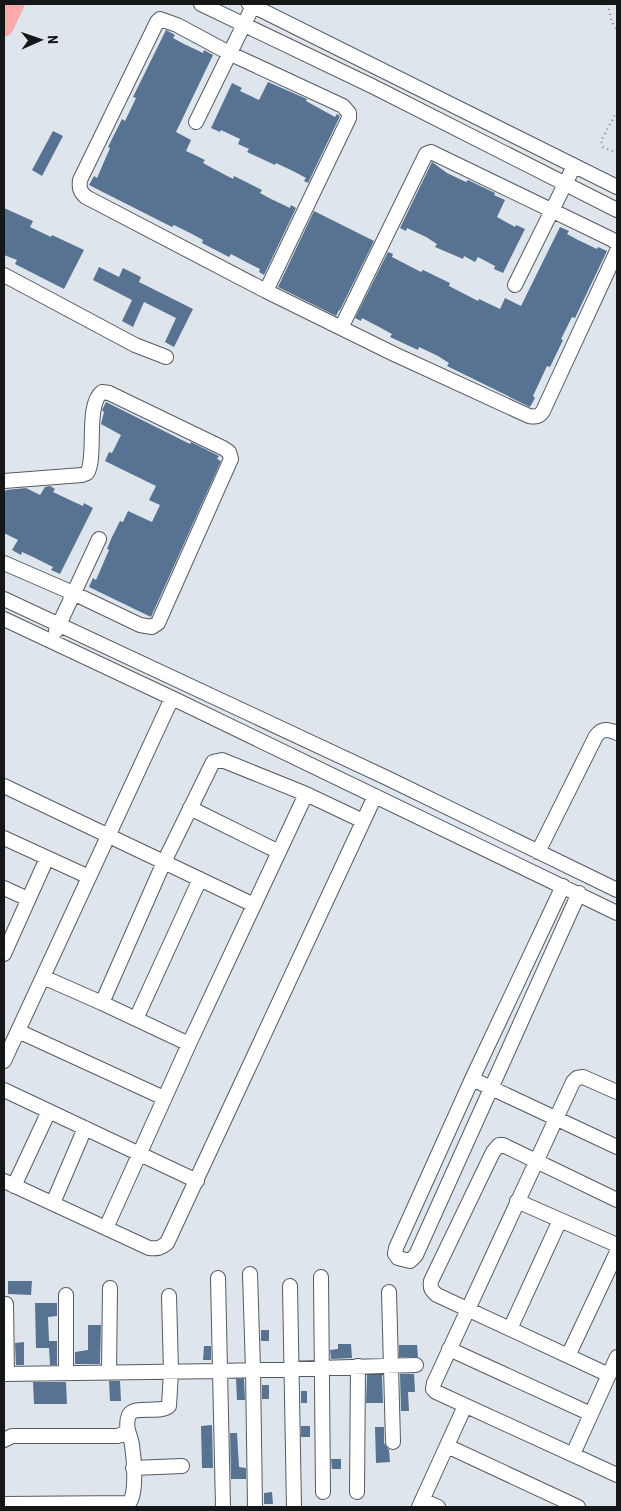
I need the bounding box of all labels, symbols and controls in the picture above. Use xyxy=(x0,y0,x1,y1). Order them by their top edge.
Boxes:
north arrow xyxy=(15,15,65,65)
text: N xyxy=(45,35,61,44)

